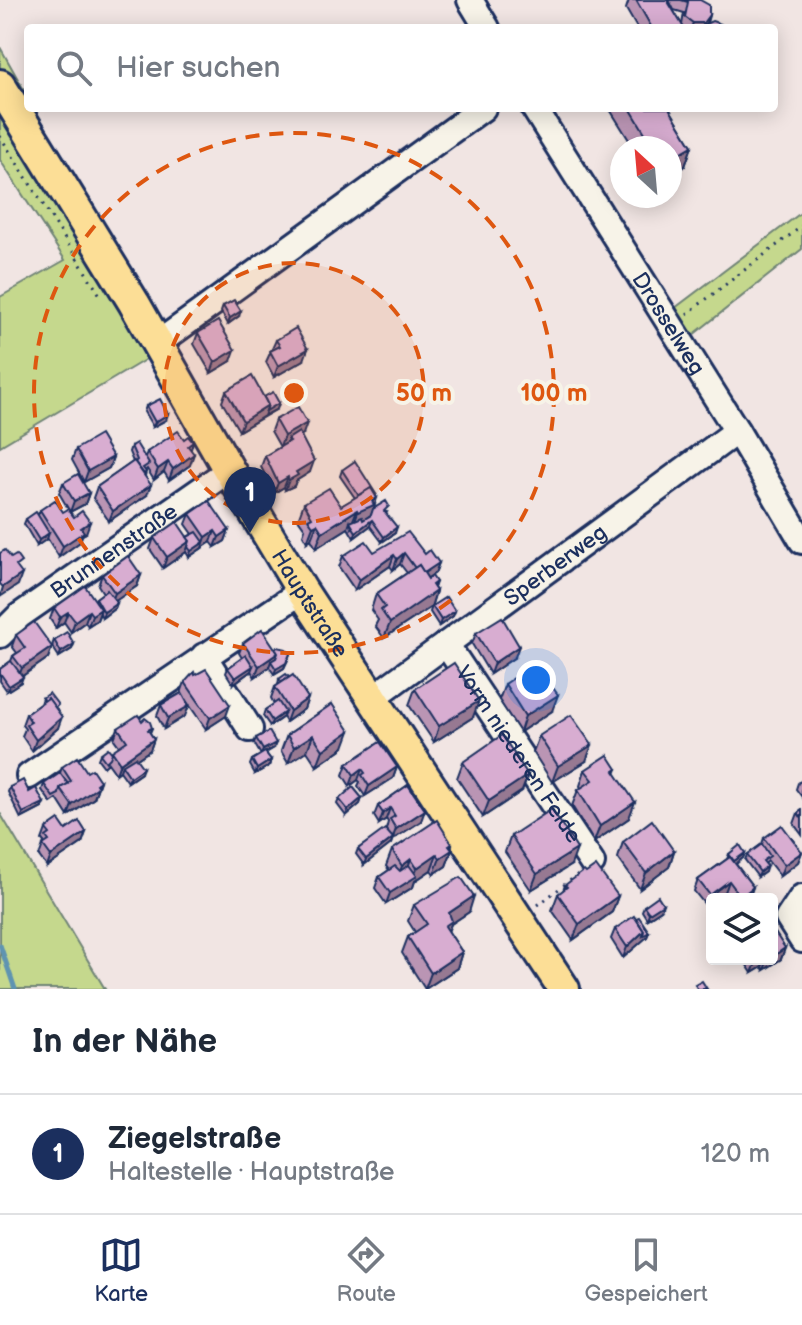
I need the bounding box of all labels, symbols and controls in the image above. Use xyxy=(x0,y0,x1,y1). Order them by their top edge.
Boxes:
search box xyxy=(24,24,778,112)
icon: search xyxy=(52,46,96,90)
text: Hier suchen xyxy=(116,50,281,86)
north arrow xyxy=(610,136,682,208)
street label: Drosselweg xyxy=(626,267,710,380)
centre of rings xyxy=(280,379,308,407)
text: 50 m xyxy=(396,379,452,408)
text: 100 m xyxy=(521,379,587,408)
pin: 1 xyxy=(224,467,276,533)
street label: Brunnenstraße xyxy=(46,498,183,605)
street label: Sperberweg xyxy=(499,519,612,612)
street label: Hauptstraße xyxy=(265,545,354,663)
your location xyxy=(516,660,556,700)
street label: Vorm niederen Felde xyxy=(449,661,587,849)
map controls xyxy=(706,893,778,965)
button: layers xyxy=(706,893,778,965)
text: In der Nähe xyxy=(32,1021,217,1062)
text: Ziegelstraße xyxy=(108,1121,281,1157)
text: 1 xyxy=(53,1139,63,1170)
text: 120 m xyxy=(701,1139,770,1170)
text: Haltestelle · Hauptstraße xyxy=(108,1157,394,1188)
tab: Karte xyxy=(94,1233,148,1308)
tab: Route xyxy=(337,1233,396,1308)
tab: Gespeichert xyxy=(584,1233,708,1308)

